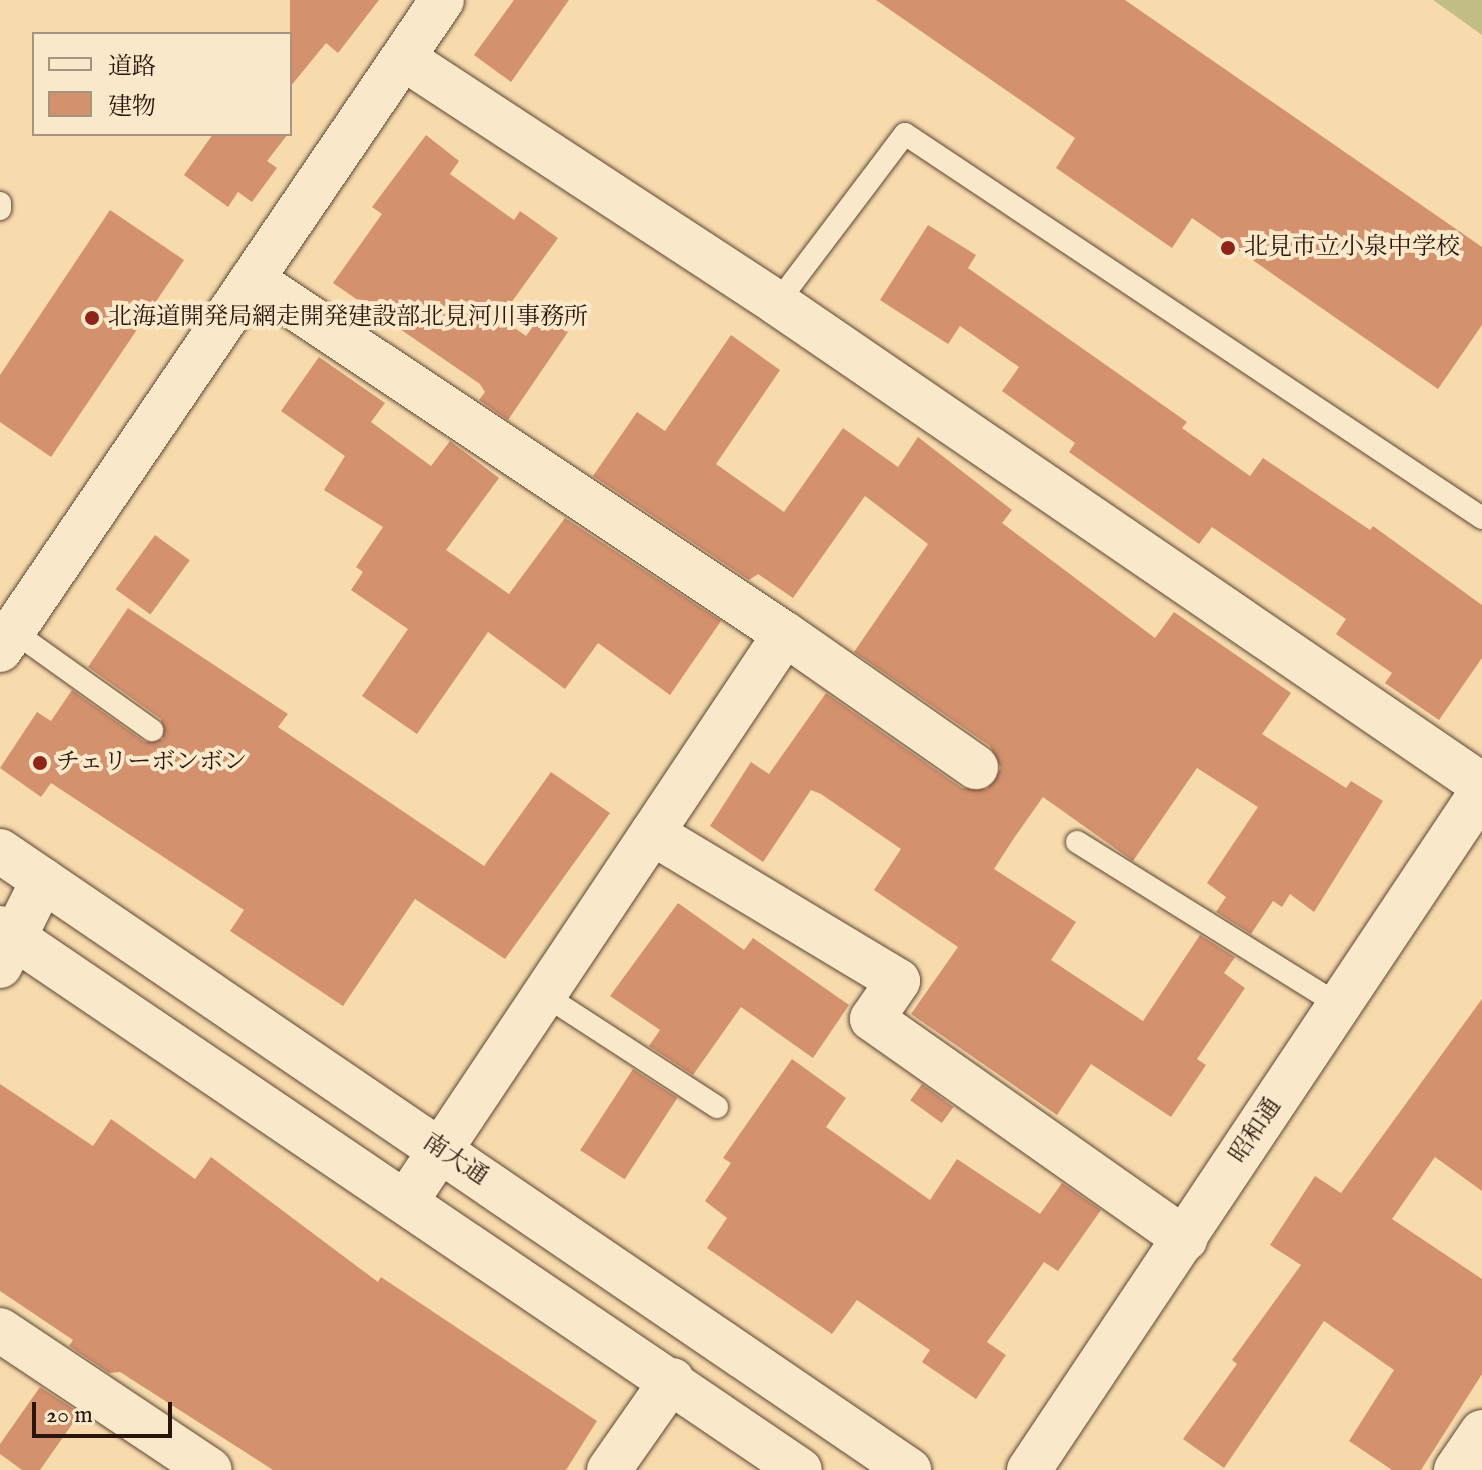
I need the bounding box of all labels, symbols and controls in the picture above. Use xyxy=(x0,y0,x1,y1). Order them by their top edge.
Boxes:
legend xyxy=(32,32,292,136)
text: 道路 xyxy=(108,52,156,83)
text: 建物 xyxy=(108,92,156,123)
place label: 北見市立小泉中学校 xyxy=(1244,234,1460,262)
marker: 北見市立小泉中学校 xyxy=(1219,239,1237,257)
place label: 北海道開発局網走開発建設部北見河川事務所 xyxy=(108,304,588,332)
marker: 北海道開発局網走開発建設部北見河川事務所 xyxy=(83,309,101,327)
place label: チェリーボンボン xyxy=(56,749,248,777)
marker: チェリーボンボン xyxy=(31,754,49,772)
street label: 昭和通 xyxy=(1224,1093,1288,1169)
street label: 南大通 xyxy=(417,1128,493,1192)
scale bar xyxy=(36,1386,176,1436)
text: 20 m xyxy=(46,1400,93,1431)

